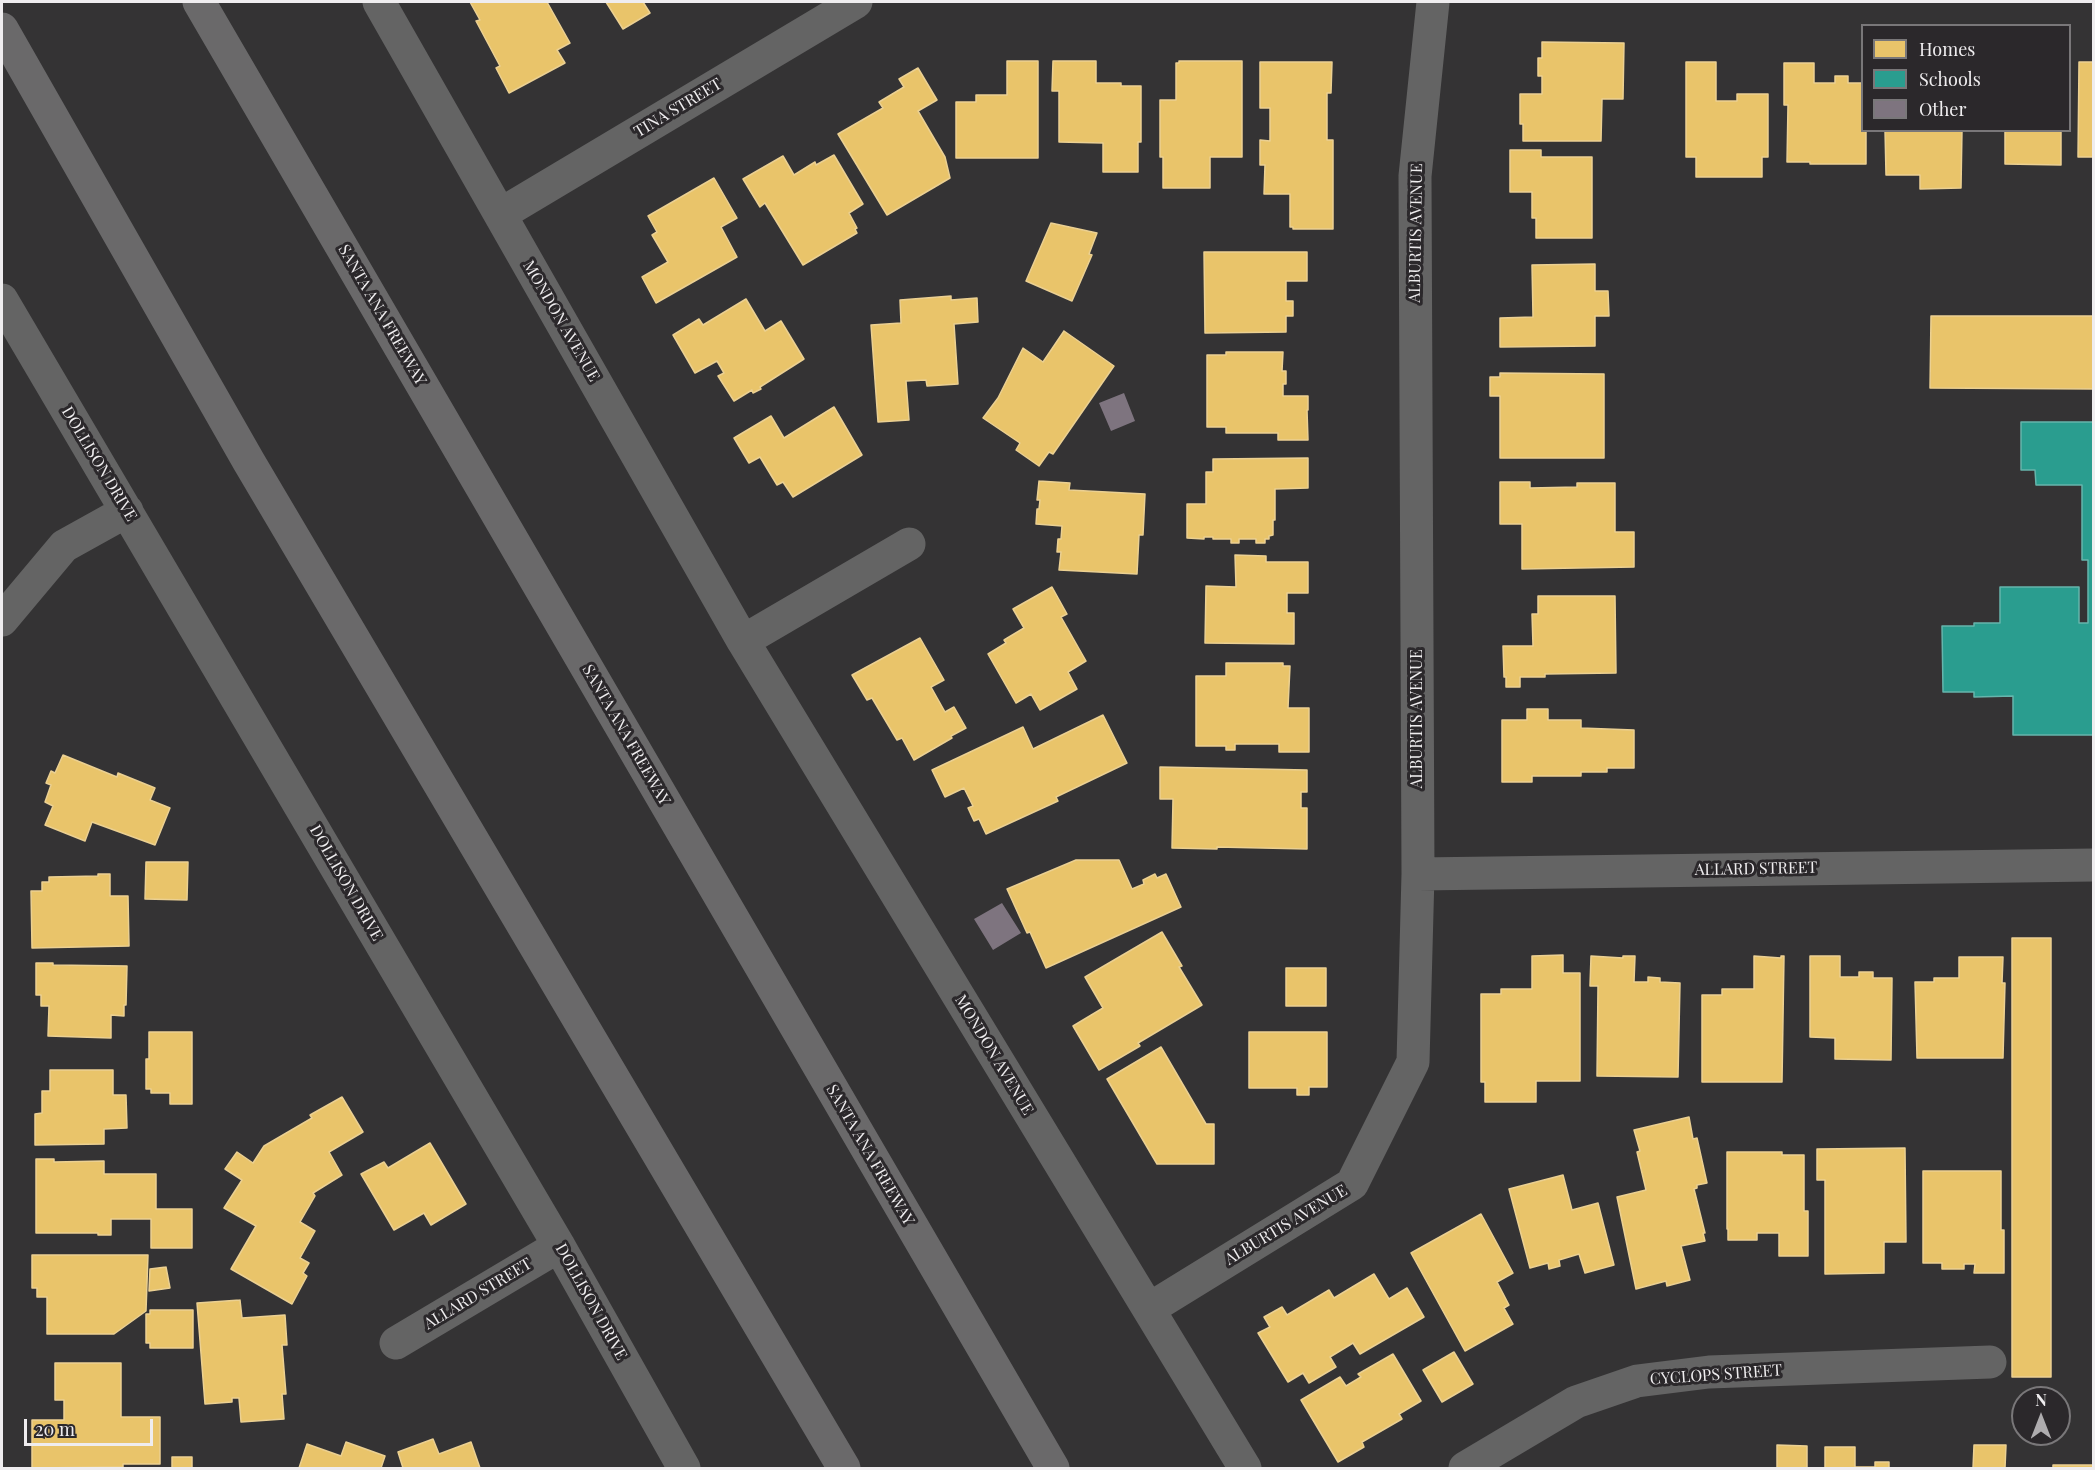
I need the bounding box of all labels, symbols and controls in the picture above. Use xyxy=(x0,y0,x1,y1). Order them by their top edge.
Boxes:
legend xyxy=(1861,24,2071,132)
text: Homes xyxy=(1919,37,1975,61)
text: Schools xyxy=(1919,67,1981,91)
street label: TINA STREET xyxy=(631,74,725,142)
text: Other xyxy=(1919,97,1966,121)
street label: ALBURTIS AVENUE xyxy=(1405,163,1427,303)
street label: SANTA ANA FREEWAY xyxy=(334,241,430,389)
street label: MONDON AVENUE xyxy=(519,257,603,385)
street label: DOLLISON DRIVE xyxy=(57,403,141,525)
street label: ALBURTIS AVENUE xyxy=(1407,649,1427,789)
street label: SANTA ANA FREEWAY xyxy=(578,661,674,809)
street label: DOLLISON DRIVE xyxy=(305,822,387,944)
street label: ALLARD STREET xyxy=(1695,858,1817,880)
street label: MONDON AVENUE xyxy=(951,992,1037,1118)
street label: SANTA ANA FREEWAY xyxy=(822,1081,918,1229)
street label: ALBURTIS AVENUE xyxy=(1221,1181,1351,1269)
street label: DOLLISON DRIVE xyxy=(551,1240,631,1364)
street label: ALLARD STREET xyxy=(421,1254,535,1334)
street label: CYCLOPS STREET xyxy=(1649,1361,1783,1389)
north arrow xyxy=(2011,1386,2071,1446)
text: N xyxy=(2035,1389,2047,1410)
scale bar xyxy=(27,1407,156,1445)
text: 20 m xyxy=(35,1417,75,1441)

